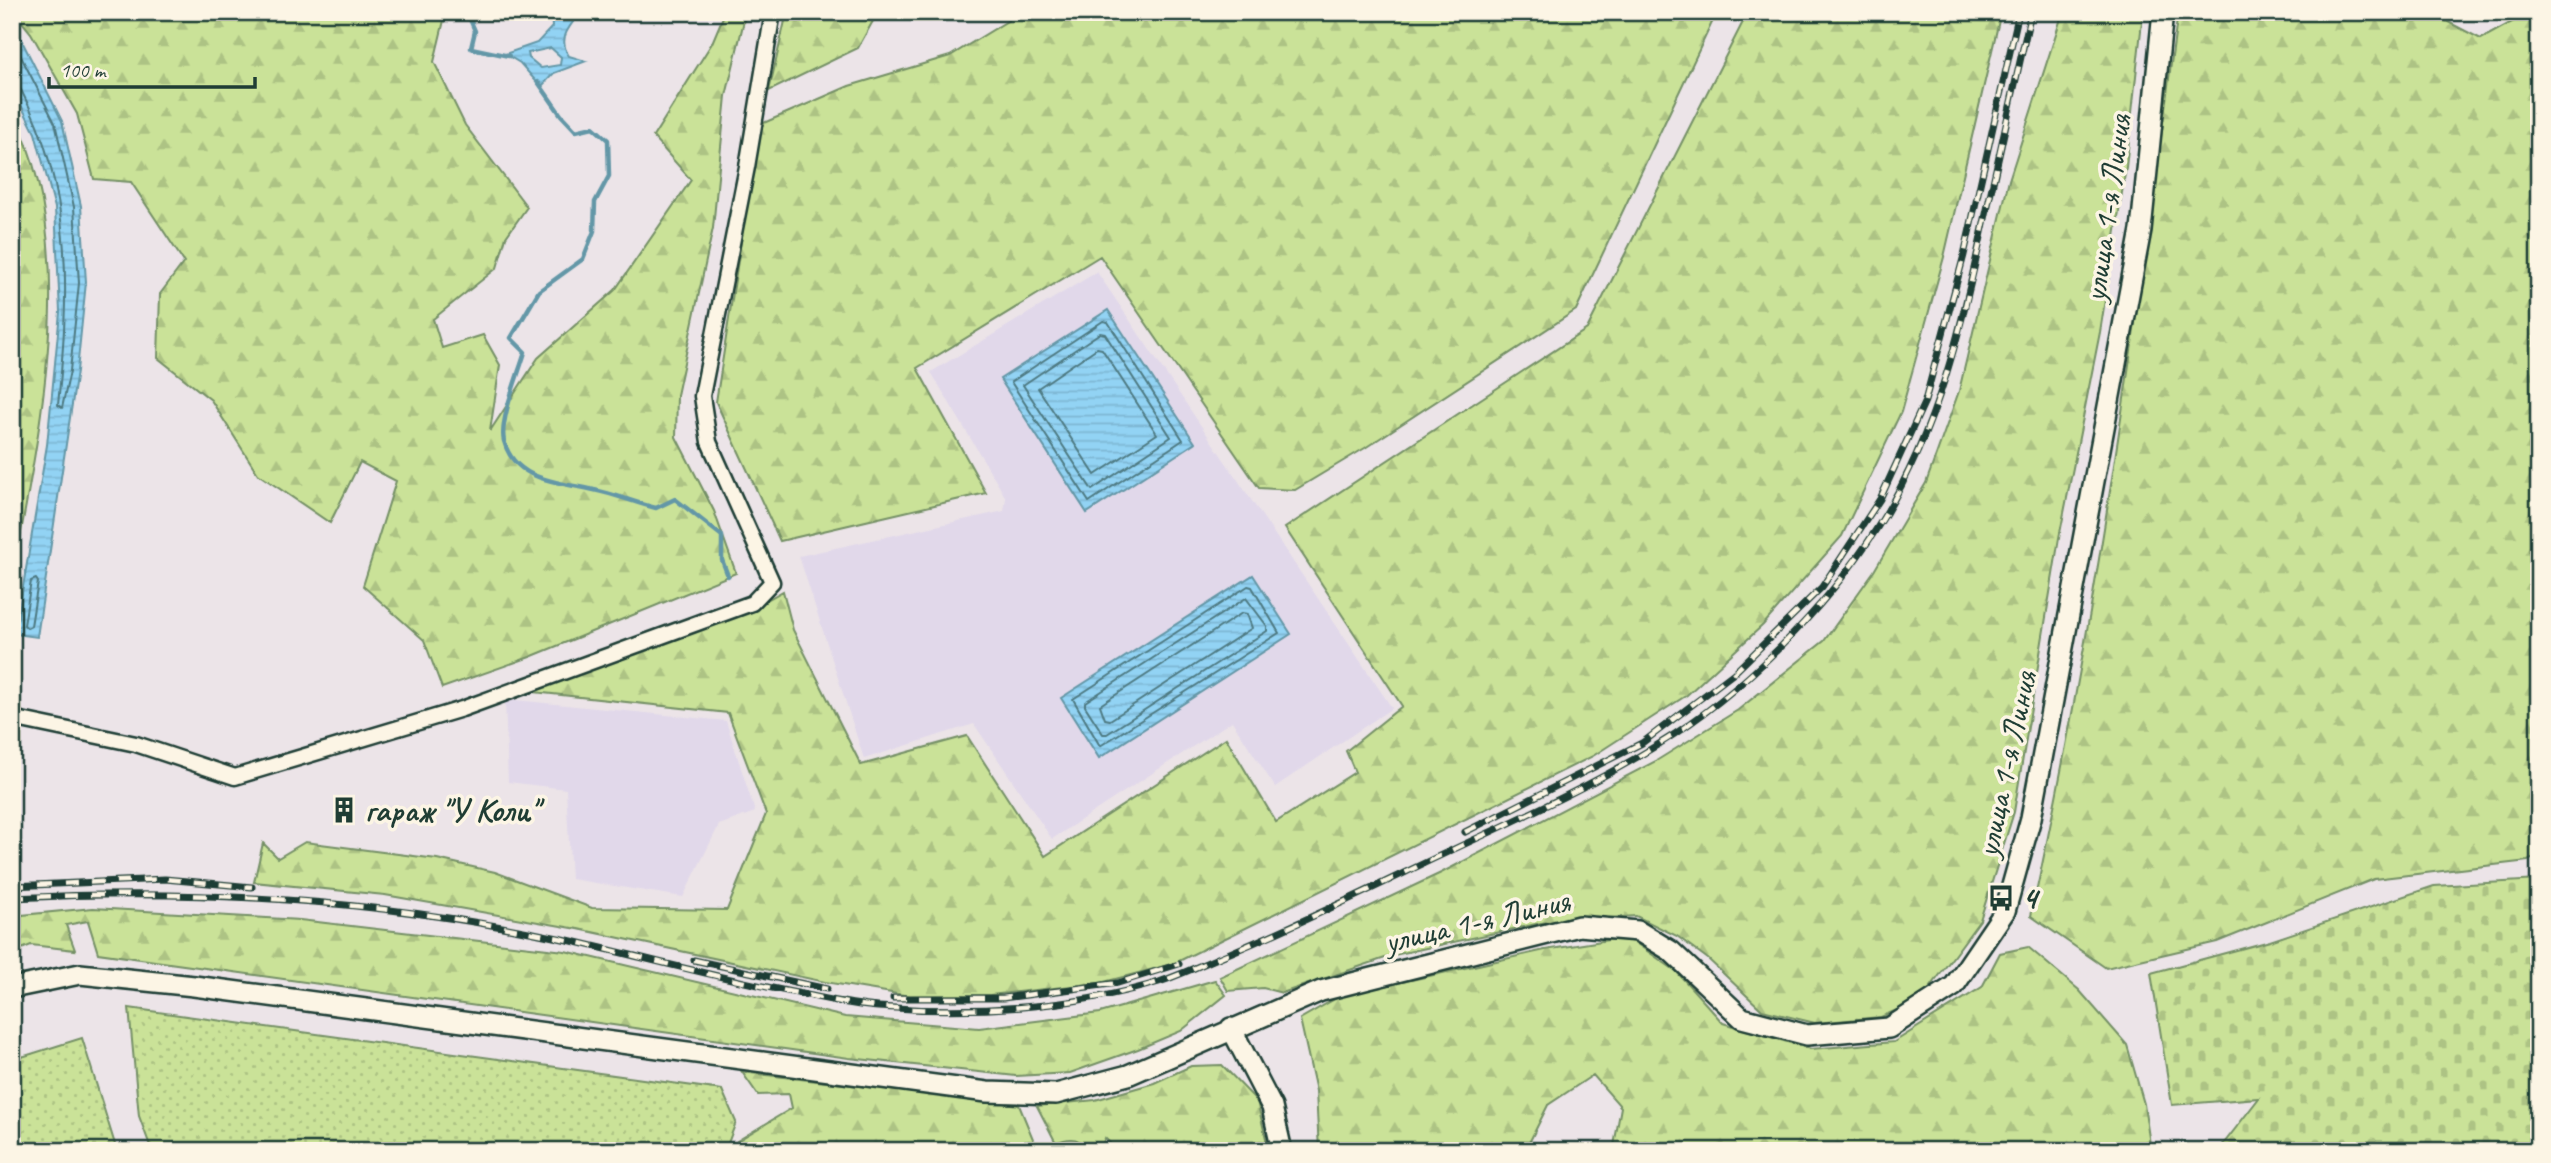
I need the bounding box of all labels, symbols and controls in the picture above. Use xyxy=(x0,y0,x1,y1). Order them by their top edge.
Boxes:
scale bar xyxy=(49,46,256,90)
text: 100 m xyxy=(60,57,107,83)
street label: улица 1-я Линия xyxy=(2073,111,2141,306)
street label: улица 1-я Линия xyxy=(1965,666,2046,863)
place label: гараж "У Коли" xyxy=(365,789,545,831)
building icon: гараж "У Коли" xyxy=(329,795,359,825)
place label: 4 xyxy=(2022,877,2041,919)
street label: улица 1-я Линия xyxy=(1378,879,1575,963)
bus stop icon: 4 xyxy=(1986,883,2016,913)

